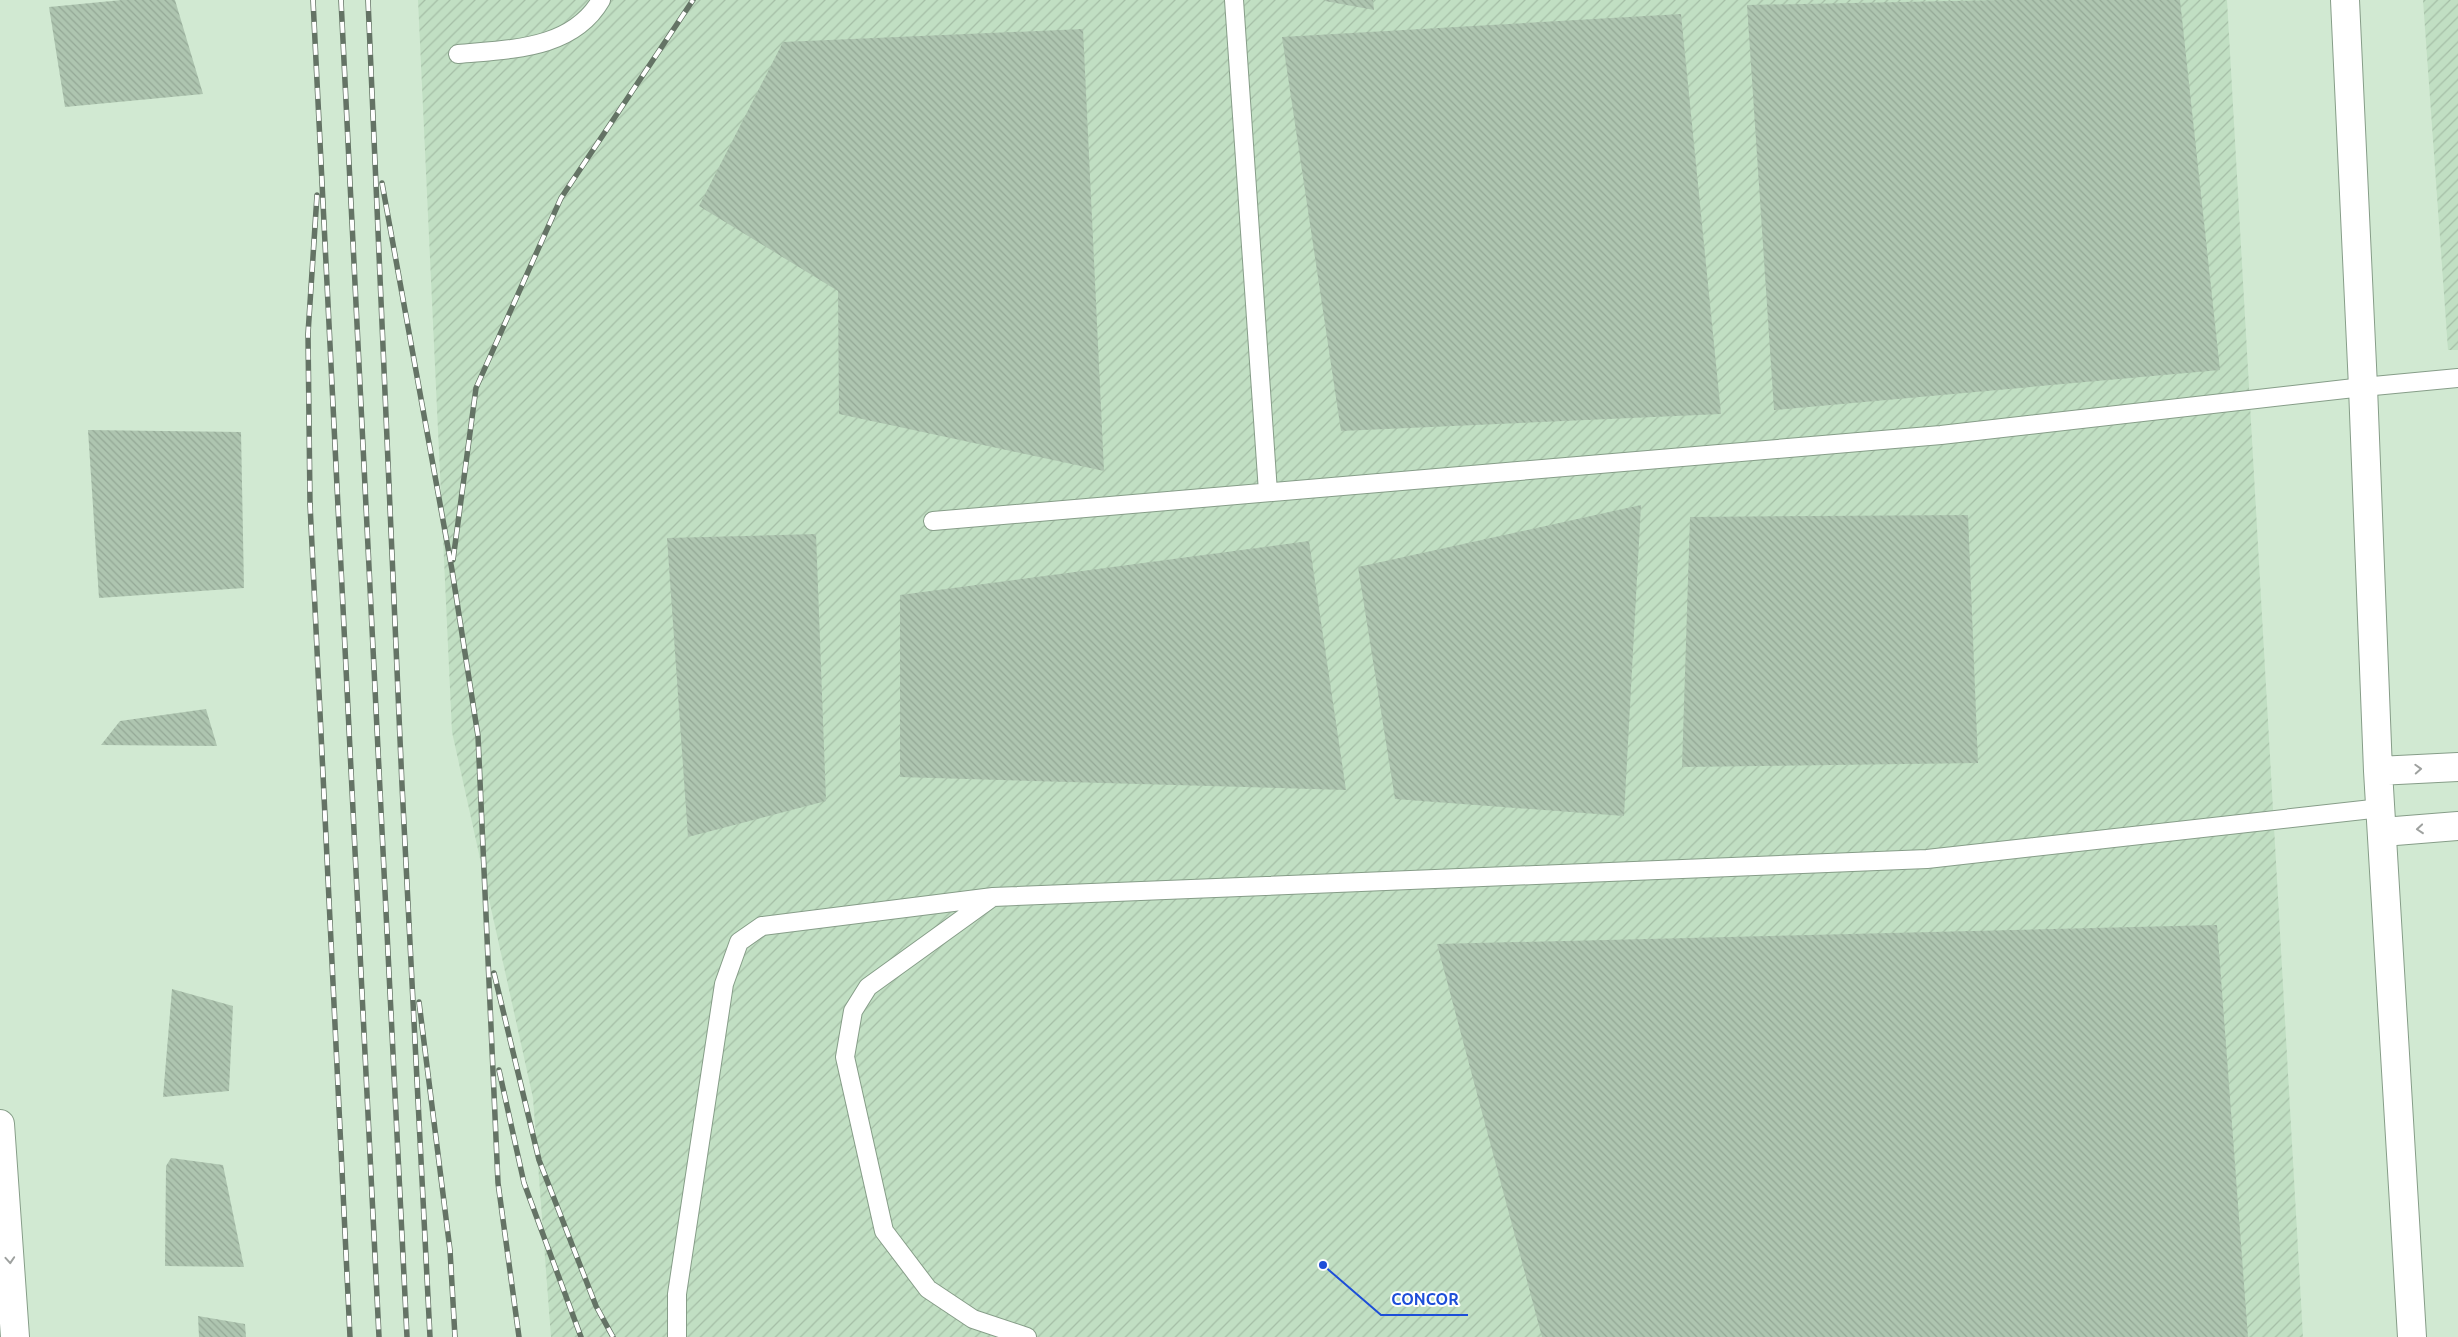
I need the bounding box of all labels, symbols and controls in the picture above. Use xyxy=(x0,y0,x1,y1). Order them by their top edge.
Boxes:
one-way arrow xyxy=(2414,764,2422,775)
one-way arrow xyxy=(2416,824,2424,835)
one-way arrow xyxy=(4,1256,15,1264)
callout: CONCOR xyxy=(1381,1284,1468,1315)
text: CONCOR xyxy=(1391,1290,1459,1308)

